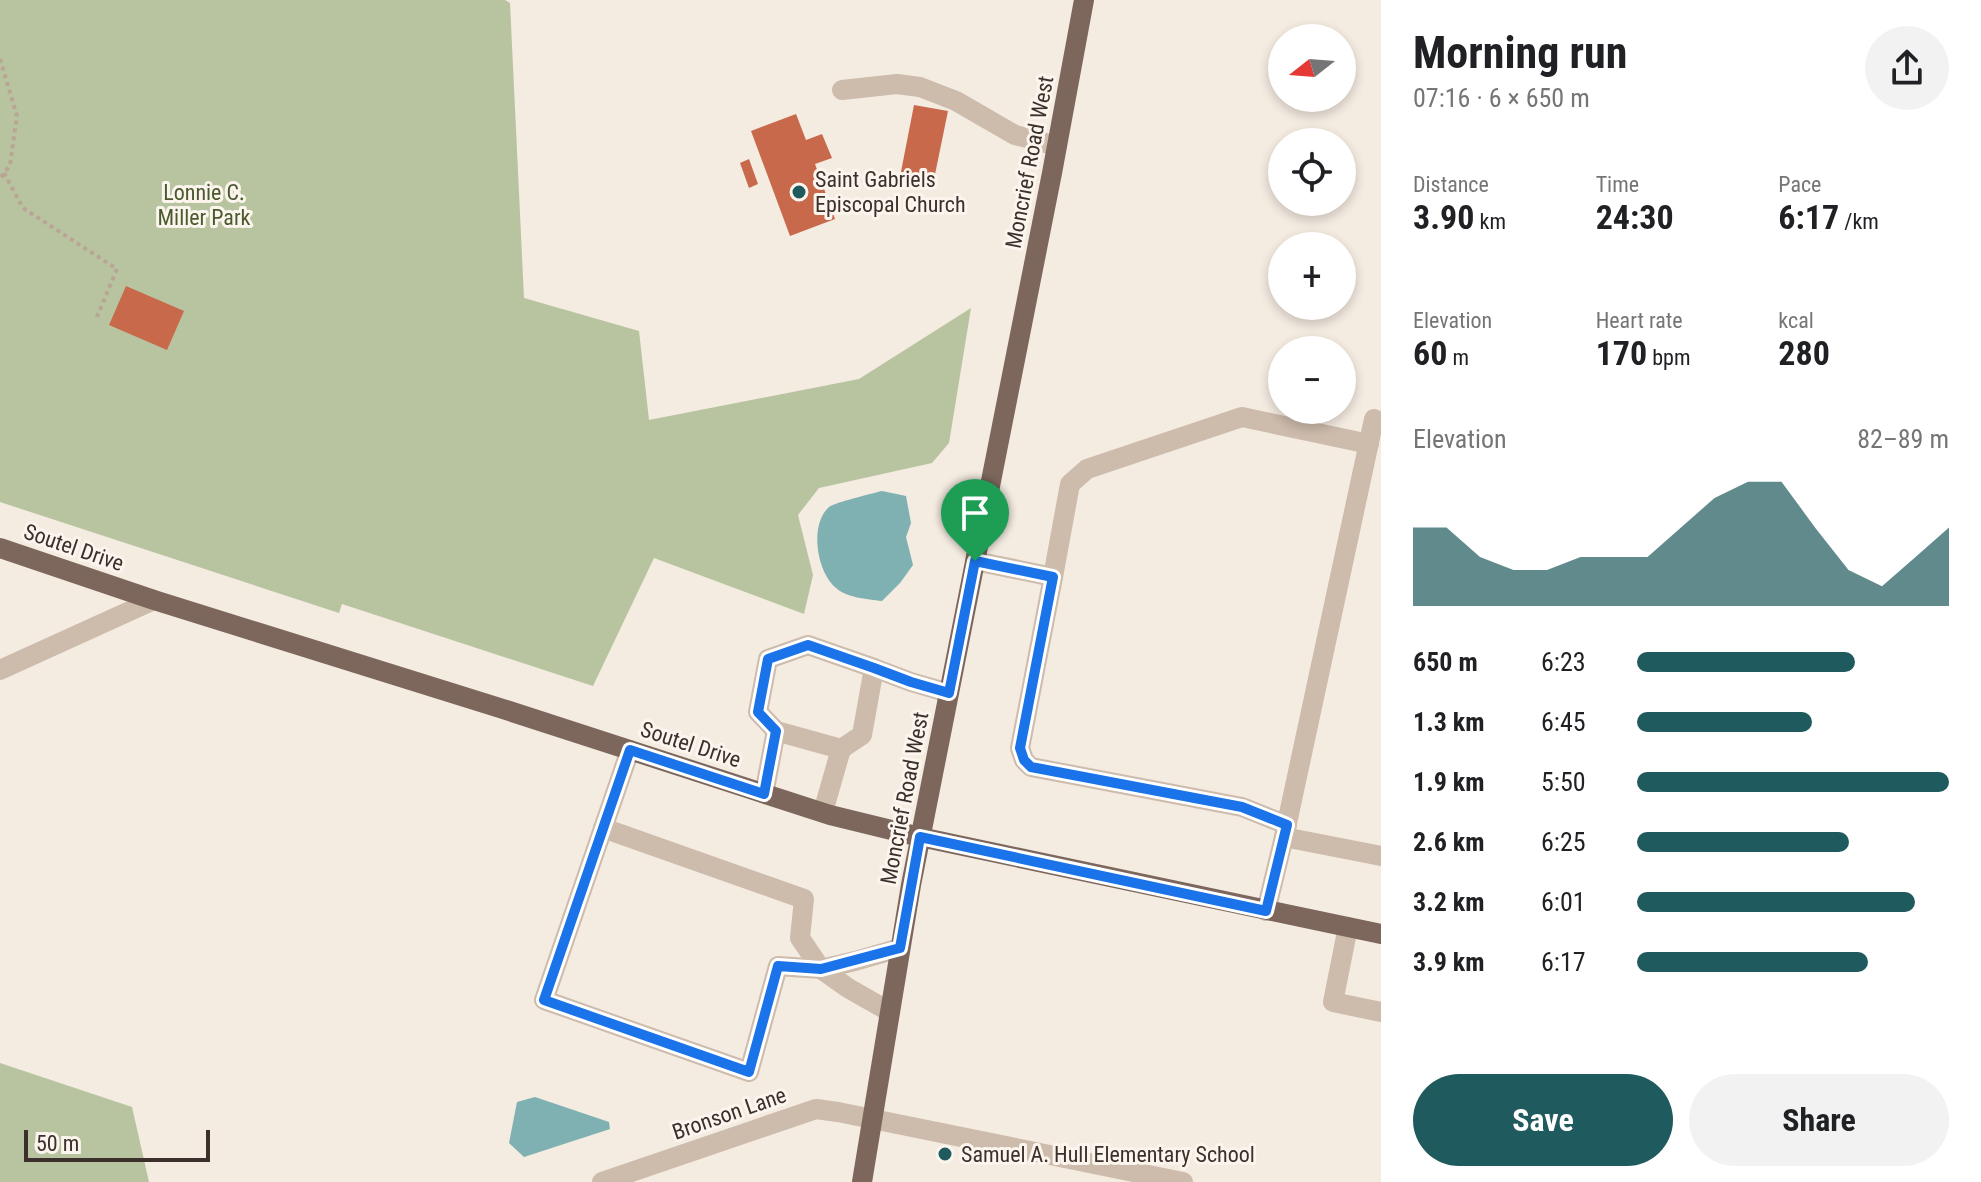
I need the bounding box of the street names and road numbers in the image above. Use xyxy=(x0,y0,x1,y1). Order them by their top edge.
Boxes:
street label: Moncrief Road West xyxy=(1001,74,1058,250)
street label: Soutel Drive xyxy=(21,519,127,576)
street label: Moncrief Road West xyxy=(876,710,933,886)
street label: Soutel Drive xyxy=(638,717,744,772)
street label: Bronson Lane xyxy=(669,1082,789,1145)

